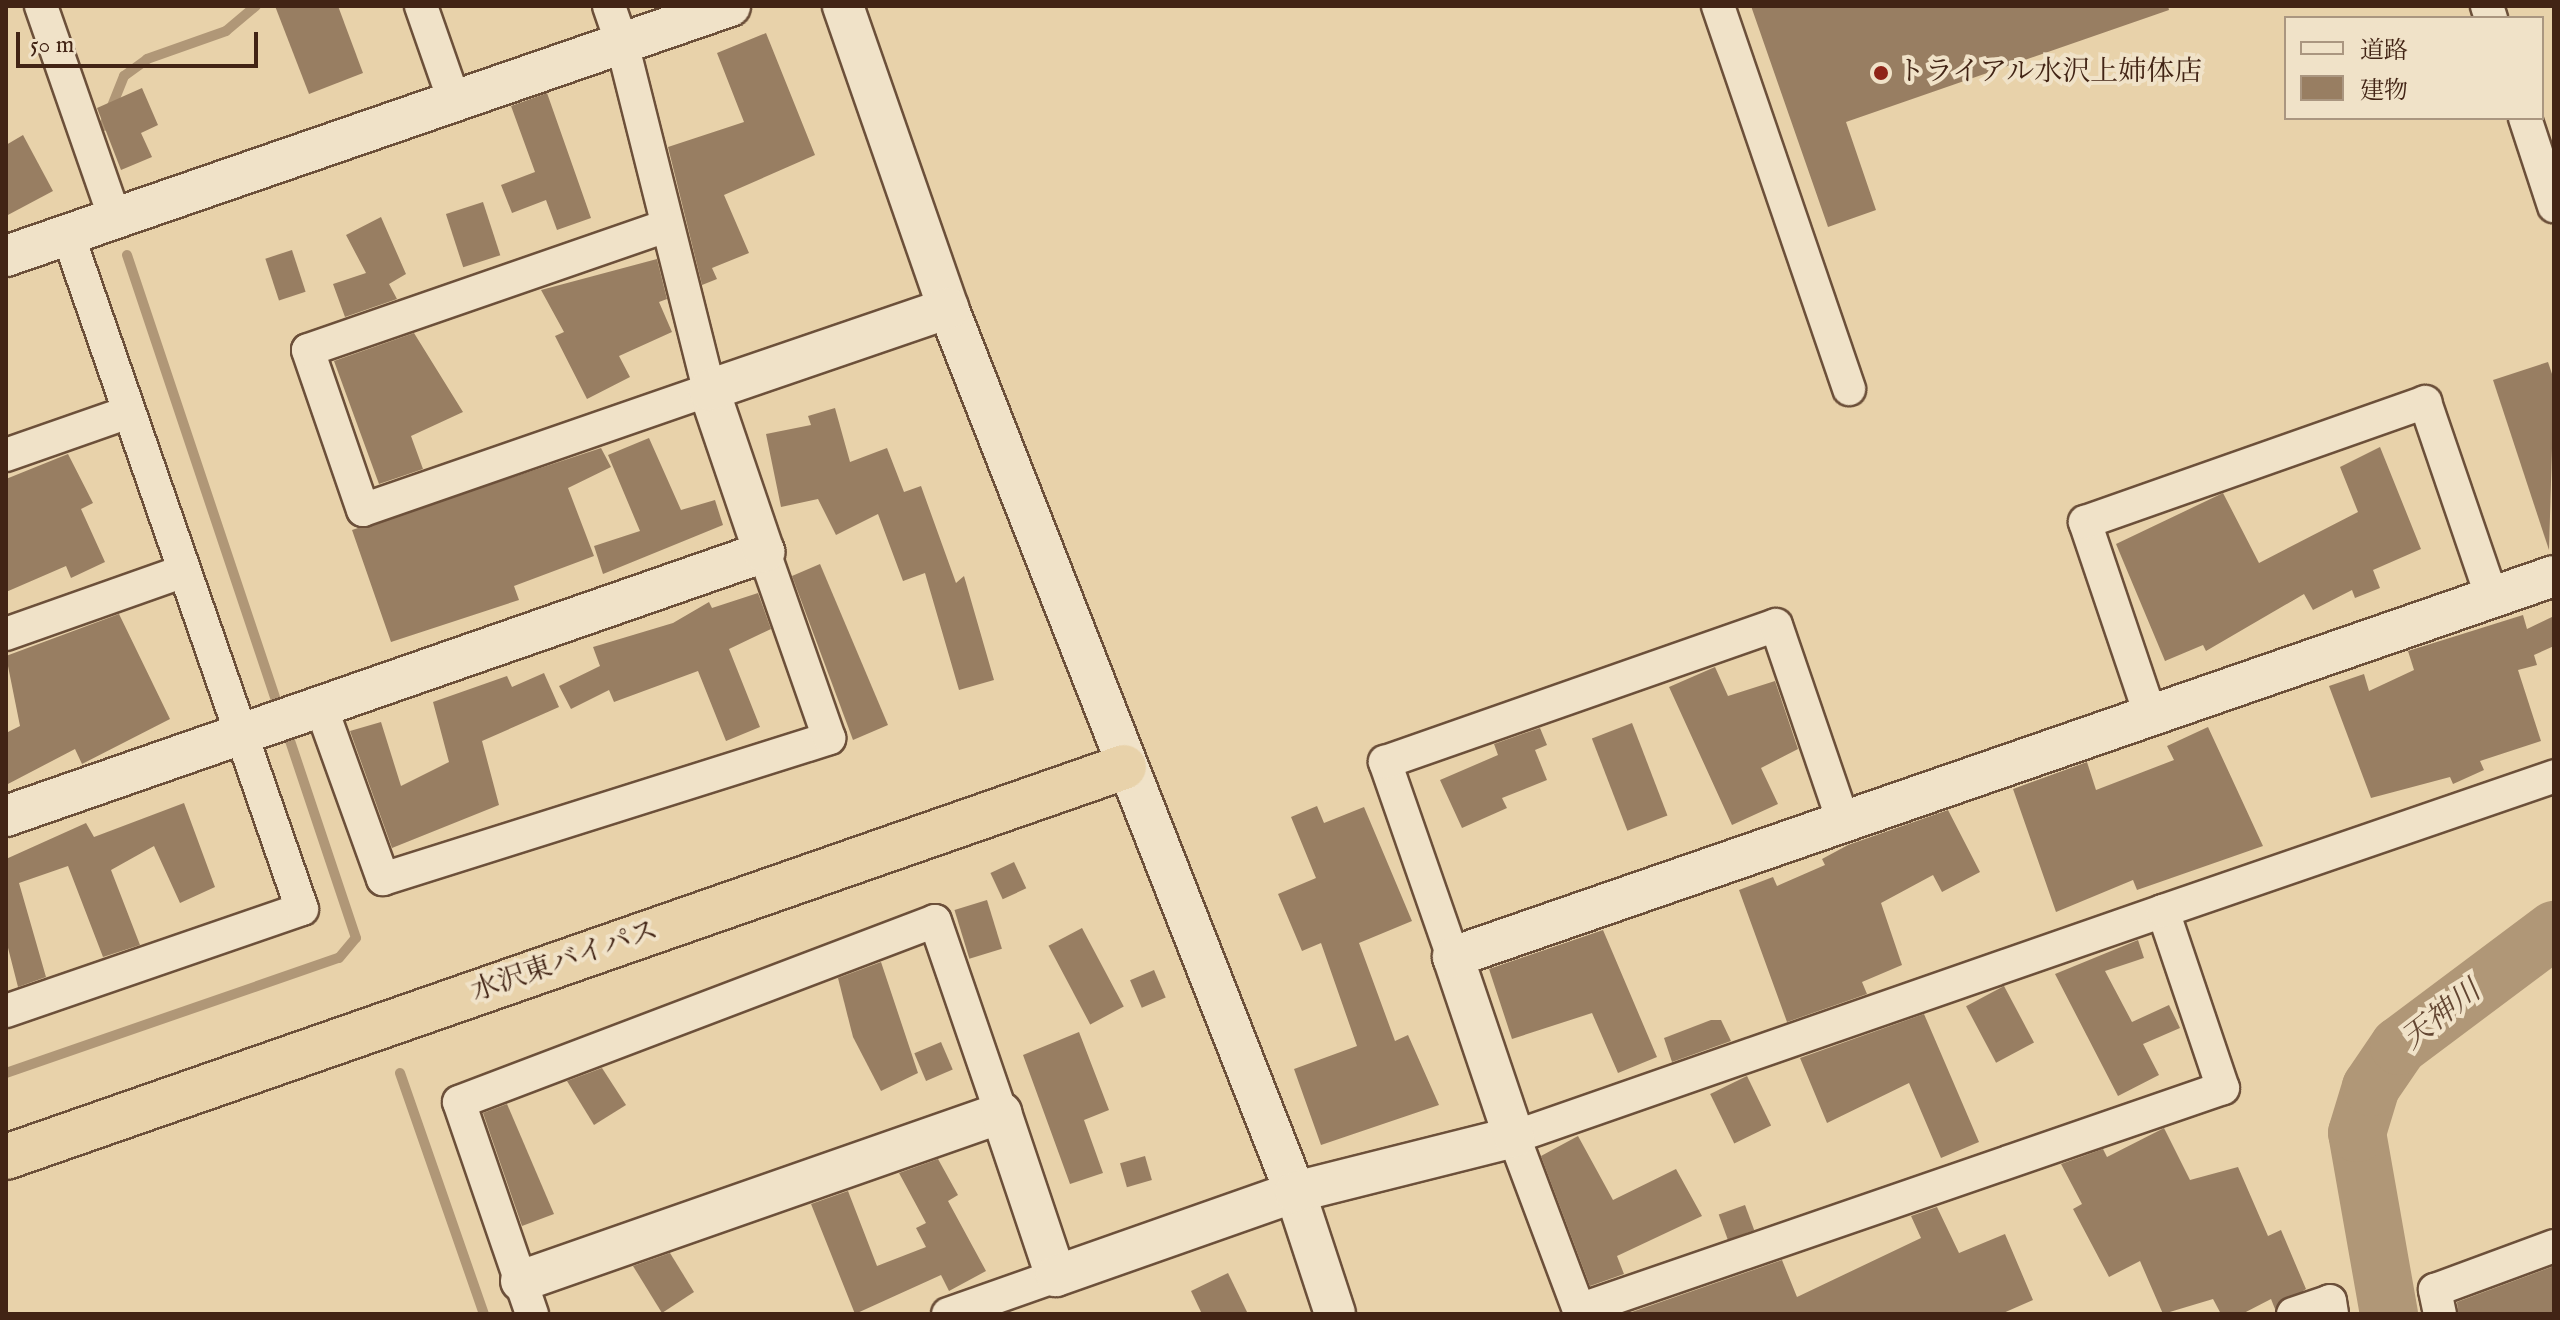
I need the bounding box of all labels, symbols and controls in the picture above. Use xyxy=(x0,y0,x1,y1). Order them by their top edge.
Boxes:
scale bar xyxy=(20,16,262,66)
legend xyxy=(2284,16,2544,120)
text: 50 m xyxy=(30,30,74,61)
text: 道路 xyxy=(2360,36,2408,67)
place label: トライアル水沢上姉体店 xyxy=(1897,56,2205,90)
marker: トライアル水沢上姉体店 xyxy=(1872,64,1890,82)
text: 建物 xyxy=(2360,76,2408,107)
street label: 水沢東バイパス xyxy=(467,914,663,1010)
water label: 天神川 xyxy=(2395,974,2489,1058)

